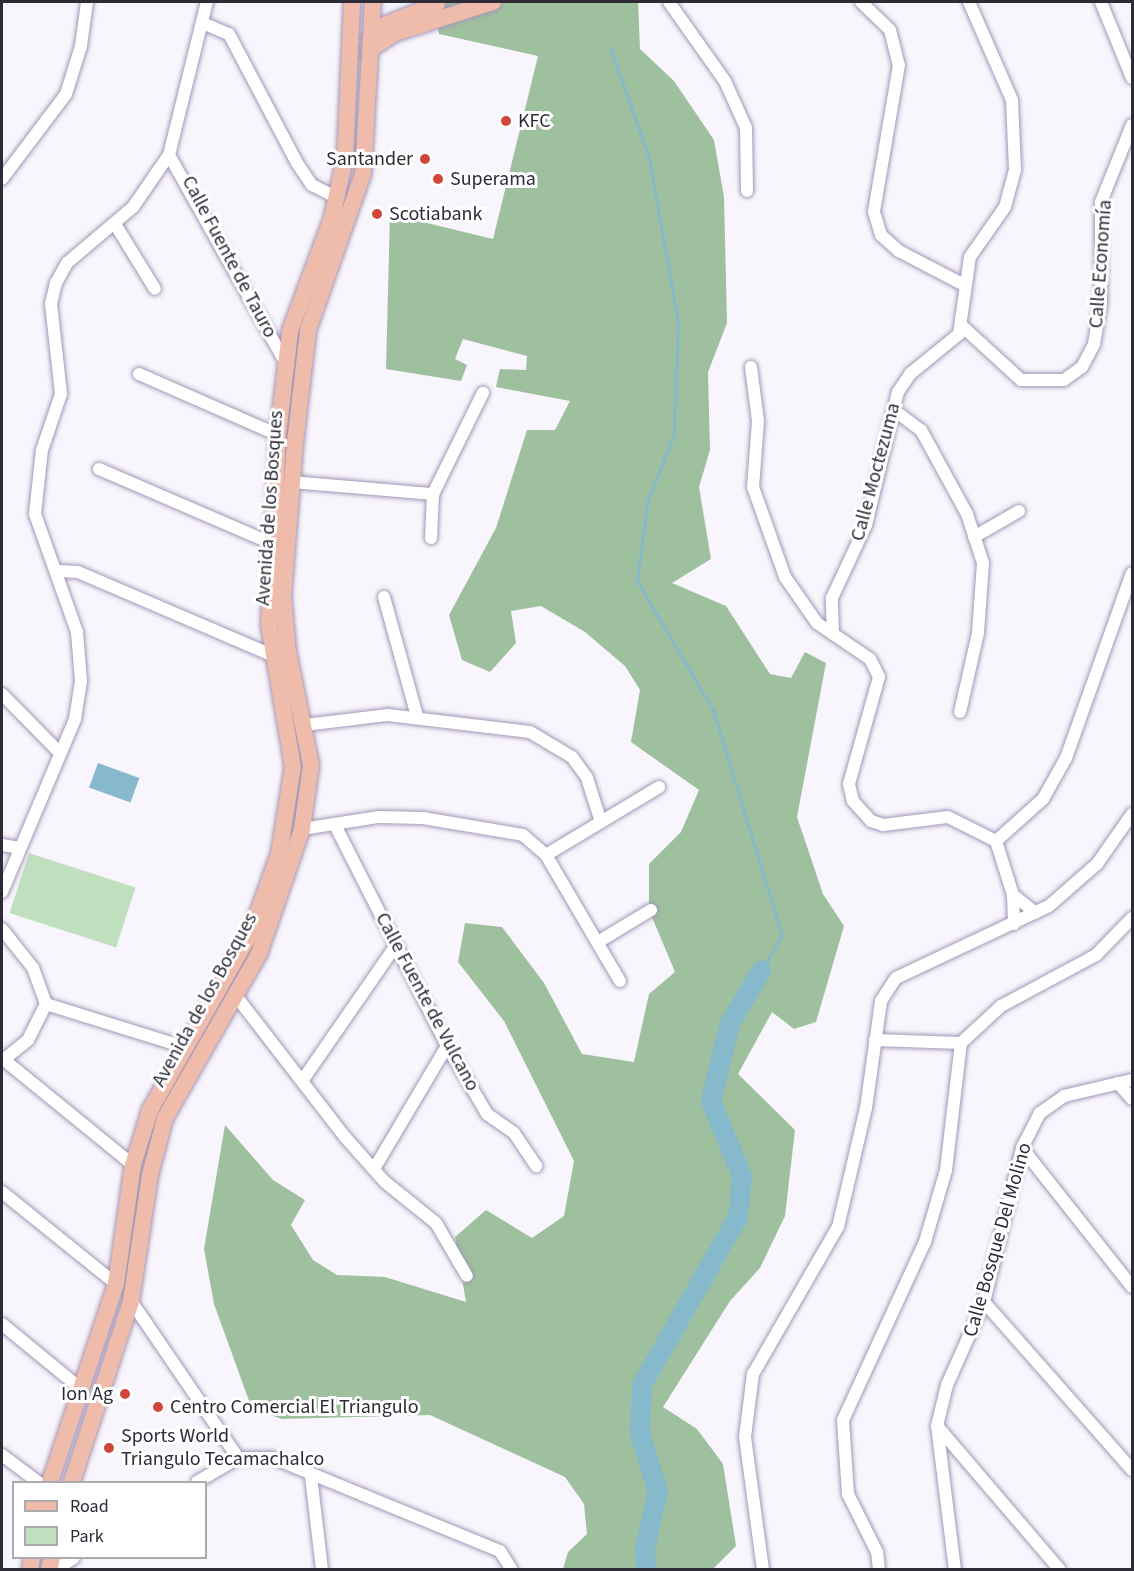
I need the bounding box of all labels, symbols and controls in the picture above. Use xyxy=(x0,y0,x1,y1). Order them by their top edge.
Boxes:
place label: KFC xyxy=(518,109,551,133)
marker: KFC xyxy=(499,114,513,128)
place label: Santander xyxy=(326,147,413,171)
marker: Santander xyxy=(418,152,432,166)
place label: Superama xyxy=(450,167,536,191)
street label: Calle Fuente de Tauro xyxy=(176,172,282,342)
marker: Superama xyxy=(431,172,445,186)
street label: Calle Economía xyxy=(1085,199,1117,329)
place label: Scotiabank xyxy=(389,202,482,226)
marker: Scotiabank xyxy=(370,207,384,221)
street label: Calle Moctezuma xyxy=(846,400,906,544)
street label: Avenida de los Bosques xyxy=(251,410,289,606)
street label: Avenida de los Bosques xyxy=(147,909,263,1091)
street label: Calle Fuente de Vulcano xyxy=(370,909,484,1095)
street label: Calle Bosque Del Molino xyxy=(959,1140,1037,1340)
place label: Ion Ag xyxy=(61,1382,113,1406)
marker: Ion Ag xyxy=(118,1387,132,1401)
place label: Centro Comercial El Triangulo xyxy=(170,1395,419,1419)
marker: Centro Comercial El Triangulo xyxy=(151,1400,165,1414)
place label: Sports World Triangulo Tecamachalco xyxy=(121,1424,324,1471)
marker: Sports World Triangulo Tecamachalco xyxy=(102,1441,116,1455)
legend xyxy=(12,1481,207,1559)
text: Road xyxy=(70,1494,109,1519)
text: Park xyxy=(70,1524,104,1549)

